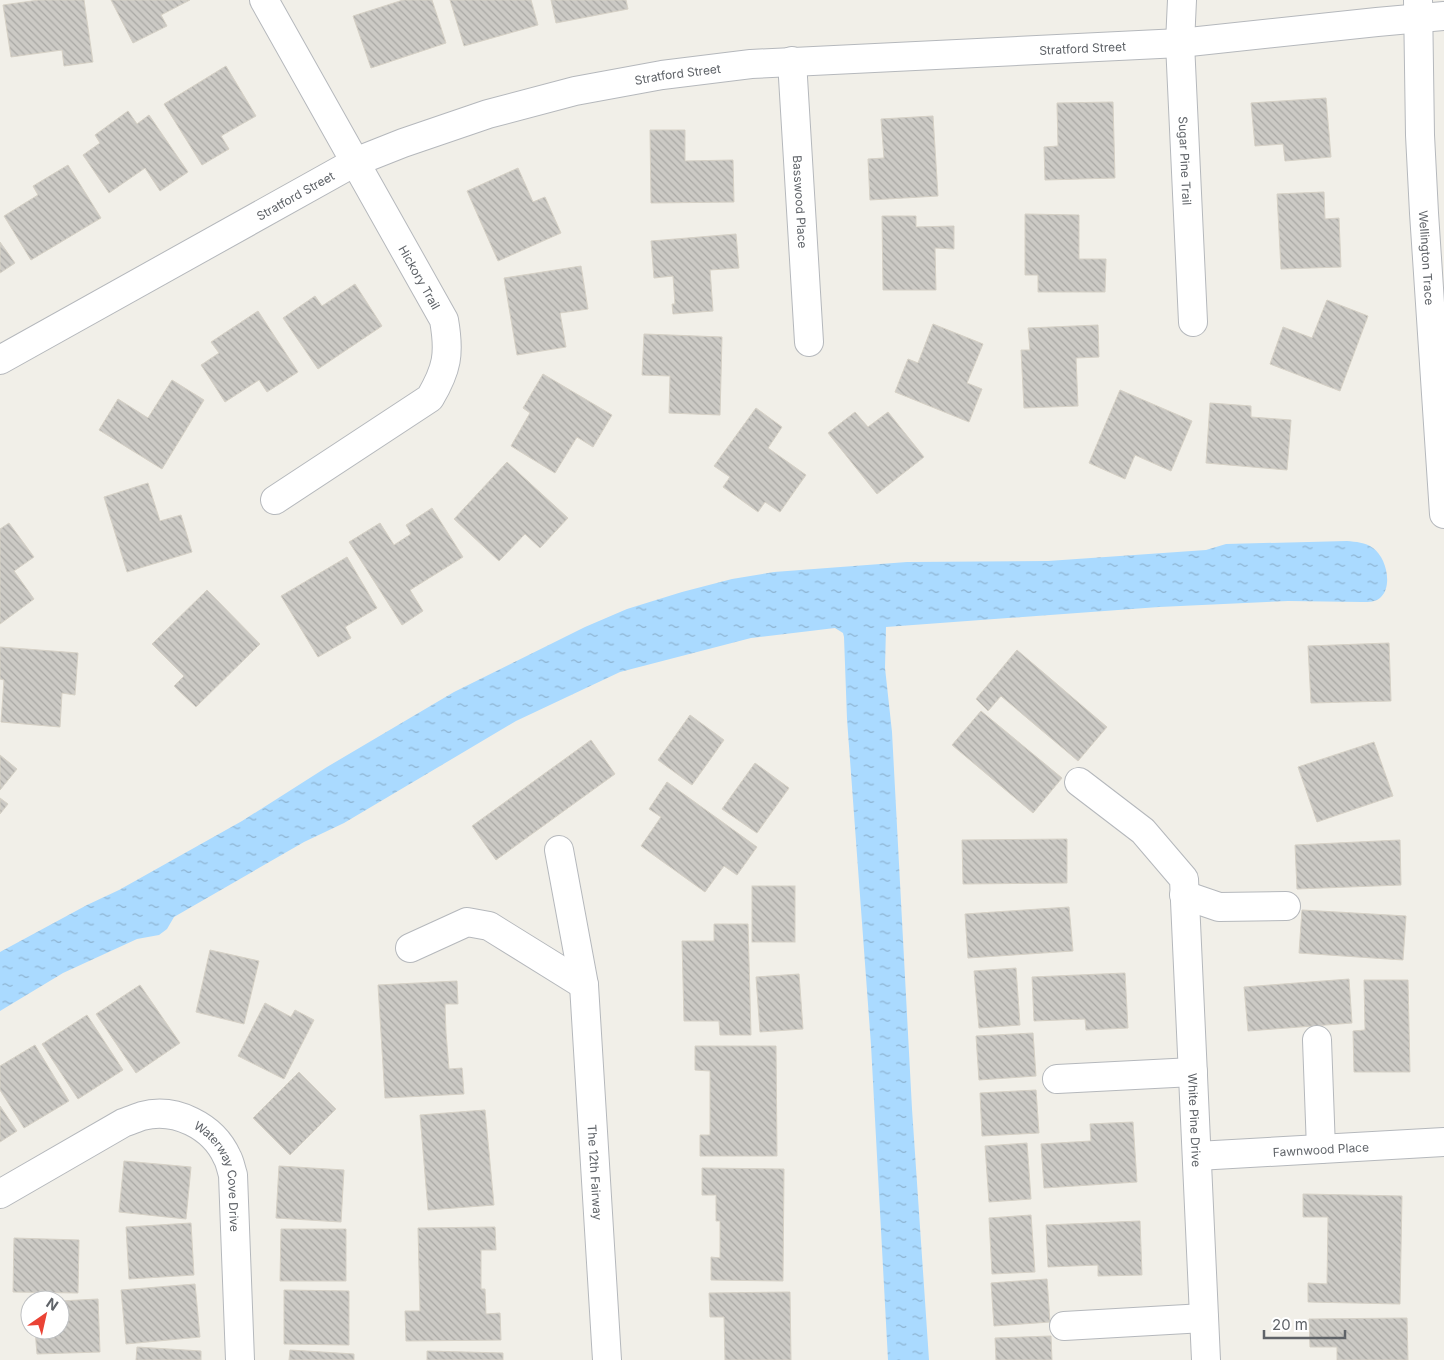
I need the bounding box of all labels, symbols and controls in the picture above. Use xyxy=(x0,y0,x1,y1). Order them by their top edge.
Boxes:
street label: Stratford Street xyxy=(1039,38,1126,57)
street label: Stratford Street xyxy=(633,60,722,87)
street label: Sugar Pine Trail xyxy=(1176,116,1195,206)
street label: Basswood Place xyxy=(790,155,811,249)
street label: Stratford Street xyxy=(254,168,337,223)
street label: Wellington Trace xyxy=(1416,210,1438,306)
street label: Hickory Trail xyxy=(396,242,444,312)
street label: White Pine Drive xyxy=(1185,1073,1205,1167)
street label: Waterway Cove Drive xyxy=(192,1117,243,1232)
street label: The 12th Fairway xyxy=(585,1124,606,1221)
street label: Fawnwood Place xyxy=(1272,1139,1369,1159)
north arrow xyxy=(20,1290,70,1340)
text: N xyxy=(43,1294,62,1314)
scale bar xyxy=(1264,1308,1345,1340)
text: 20 m xyxy=(1272,1315,1308,1334)

